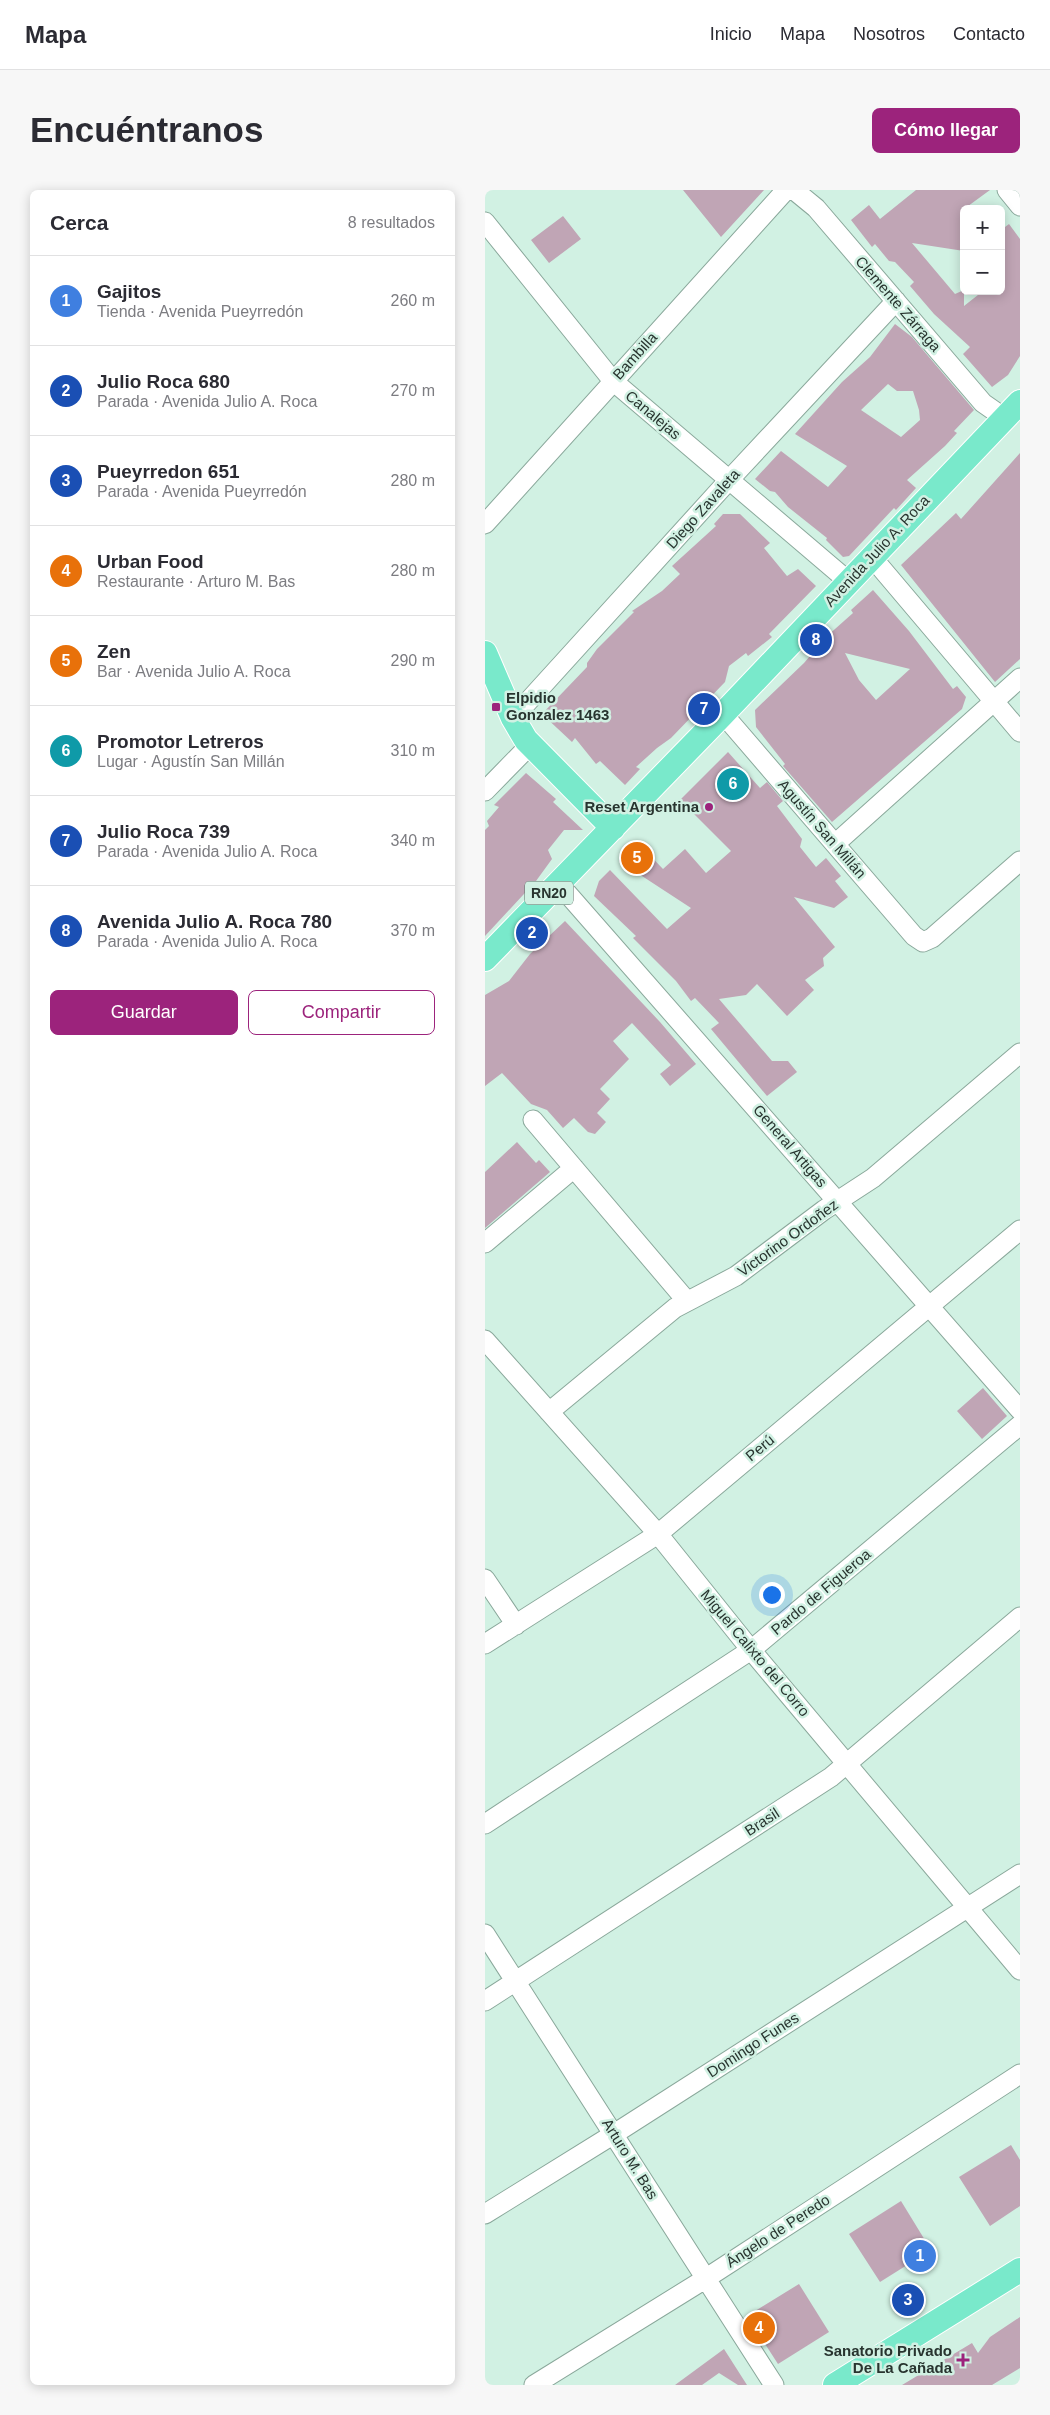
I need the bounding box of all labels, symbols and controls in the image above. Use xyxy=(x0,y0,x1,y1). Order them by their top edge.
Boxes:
text: Mapa xyxy=(25,21,86,48)
text: Inicio xyxy=(710,24,752,44)
text: Mapa xyxy=(780,24,825,44)
text: Nosotros xyxy=(853,24,925,44)
text: Contacto xyxy=(953,24,1025,44)
button: Cómo llegar xyxy=(872,108,1020,153)
text: Encuéntranos xyxy=(30,110,263,149)
map controls xyxy=(960,205,1005,295)
button: + xyxy=(960,205,1005,250)
text: Cerca xyxy=(50,211,108,234)
text: 8 resultados xyxy=(348,214,435,231)
button: − xyxy=(960,250,1005,295)
street label: Clemente Zárraga xyxy=(852,252,945,355)
text: Gajitos xyxy=(97,281,161,302)
text: 1 xyxy=(62,292,70,309)
text: 260 m xyxy=(391,292,435,309)
text: Tienda · Avenida Pueyrredón xyxy=(97,303,303,320)
street label: Bambilla xyxy=(609,328,661,383)
text: Julio Roca 680 xyxy=(97,371,230,392)
text: 2 xyxy=(62,382,70,399)
text: 270 m xyxy=(391,382,435,399)
street label: Canalejas xyxy=(622,387,684,443)
text: Parada · Avenida Julio A. Roca xyxy=(97,393,317,410)
text: Pueyrredon 651 xyxy=(97,461,240,482)
street label: Diego Zavaleta xyxy=(663,465,743,552)
text: 3 xyxy=(62,472,70,489)
text: 280 m xyxy=(391,472,435,489)
text: Parada · Avenida Pueyrredón xyxy=(97,483,307,500)
street label: Avenida Julio A. Roca xyxy=(821,491,933,610)
text: Urban Food xyxy=(97,551,204,572)
text: 4 xyxy=(62,562,70,579)
text: 280 m xyxy=(391,562,435,579)
text: Restaurante · Arturo M. Bas xyxy=(97,573,295,590)
pin: 8 xyxy=(800,621,832,659)
text: Zen xyxy=(97,641,131,662)
text: 5 xyxy=(62,652,70,669)
text: 290 m xyxy=(391,652,435,669)
text: Bar · Avenida Julio A. Roca xyxy=(97,663,291,680)
place label: Elpidio Gonzalez 1463 xyxy=(506,689,609,723)
pin: 7 xyxy=(688,690,720,728)
marker: Elpidio Gonzalez 1463 xyxy=(490,701,502,713)
text: Promotor Letreros xyxy=(97,731,264,752)
text: 6 xyxy=(62,742,70,759)
text: 310 m xyxy=(391,742,435,759)
text: Lugar · Agustín San Millán xyxy=(97,753,285,770)
pin: 6 xyxy=(717,765,749,803)
street label: Agustín San Millán xyxy=(775,776,870,881)
place label: Reset Argentina xyxy=(585,798,700,815)
marker: Reset Argentina xyxy=(703,801,715,813)
text: Julio Roca 739 xyxy=(97,821,230,842)
text: 7 xyxy=(62,832,70,849)
text: 340 m xyxy=(391,832,435,849)
pin: 5 xyxy=(621,839,653,877)
text: Parada · Avenida Julio A. Roca xyxy=(97,843,317,860)
road number: RN20 xyxy=(525,881,573,904)
text: Avenida Julio A. Roca 780 xyxy=(97,911,332,932)
pin: 2 xyxy=(516,914,548,952)
text: 8 xyxy=(62,922,70,939)
text: 370 m xyxy=(391,922,435,939)
text: Parada · Avenida Julio A. Roca xyxy=(97,933,317,950)
button: Guardar xyxy=(50,990,238,1035)
button: Compartir xyxy=(248,990,435,1035)
street label: General Artigas xyxy=(750,1101,831,1190)
street label: Victorino Ordoñez xyxy=(734,1196,841,1280)
street label: Perú xyxy=(742,1431,777,1464)
street label: Pardo de Figueroa xyxy=(768,1545,874,1638)
your location xyxy=(759,1582,785,1608)
street label: Miguel Calixto del Corro xyxy=(697,1586,813,1719)
street label: Brasil xyxy=(741,1804,782,1839)
street label: Domingo Funes xyxy=(704,2009,802,2081)
street label: Arturo M. Bas xyxy=(599,2115,662,2202)
street label: Ángelo de Peredo xyxy=(723,2191,833,2270)
pin: 1 xyxy=(904,2237,936,2275)
pin: 3 xyxy=(892,2281,924,2319)
pin: 4 xyxy=(743,2309,775,2347)
place label: Sanatorio Privado De La Cañada xyxy=(824,2342,953,2376)
marker: Sanatorio Privado De La Cañada xyxy=(956,2353,970,2367)

